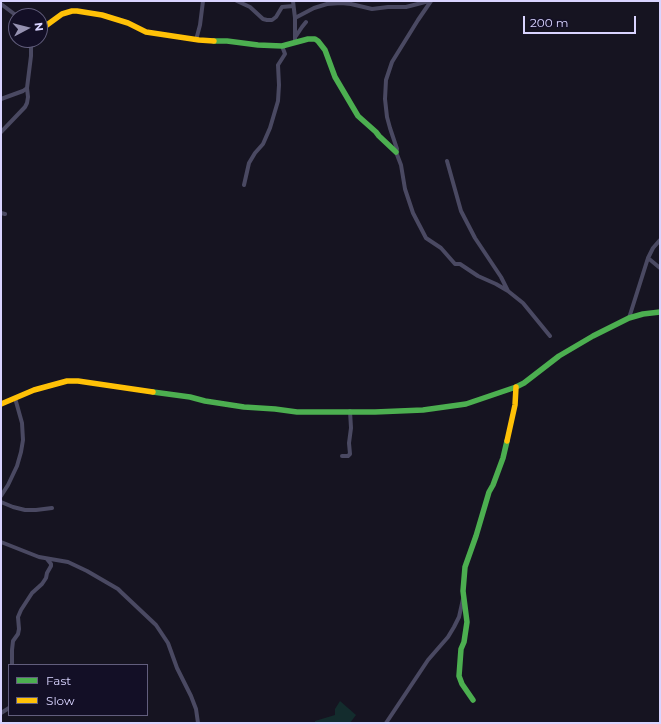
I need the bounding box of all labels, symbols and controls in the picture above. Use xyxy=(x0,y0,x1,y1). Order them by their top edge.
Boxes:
north arrow xyxy=(8,8,48,48)
scale bar xyxy=(525,8,638,34)
text: 200 m xyxy=(530,15,569,30)
text: N xyxy=(31,21,46,32)
legend xyxy=(8,664,148,716)
text: Fast xyxy=(46,673,71,688)
text: Slow xyxy=(46,693,75,708)

